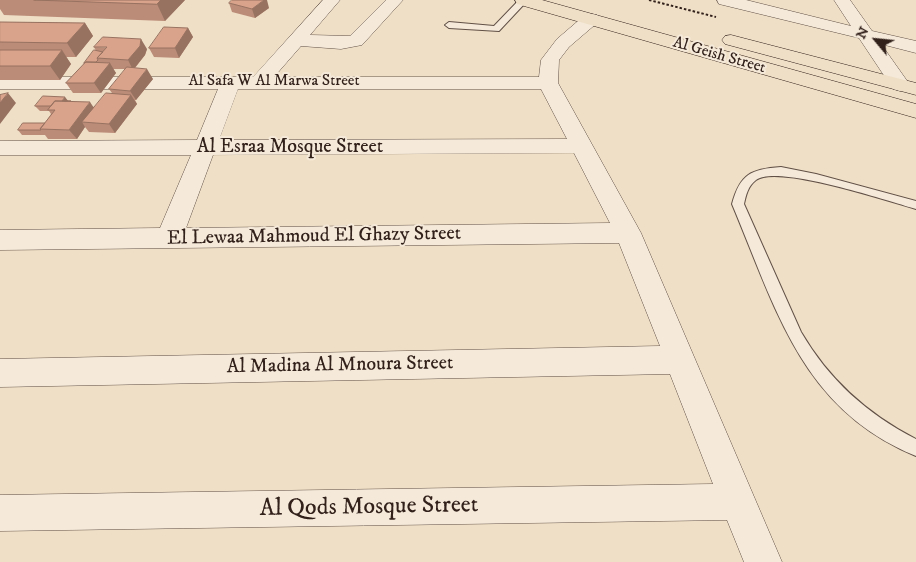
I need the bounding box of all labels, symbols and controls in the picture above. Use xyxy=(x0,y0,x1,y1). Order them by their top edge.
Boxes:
north arrow xyxy=(851,15,901,65)
text: N xyxy=(852,24,873,42)
street label: Al Geish Street xyxy=(671,34,767,78)
street label: Al Safa W Al Marwa Street xyxy=(188,72,360,92)
street label: Al Esraa Mosque Street xyxy=(197,136,383,160)
street label: El Lewaa Mahmoud El Ghazy Street xyxy=(167,222,461,252)
street label: Al Madina Al Mnoura Street xyxy=(226,352,454,380)
street label: Al Qods Mosque Street xyxy=(259,492,479,524)

